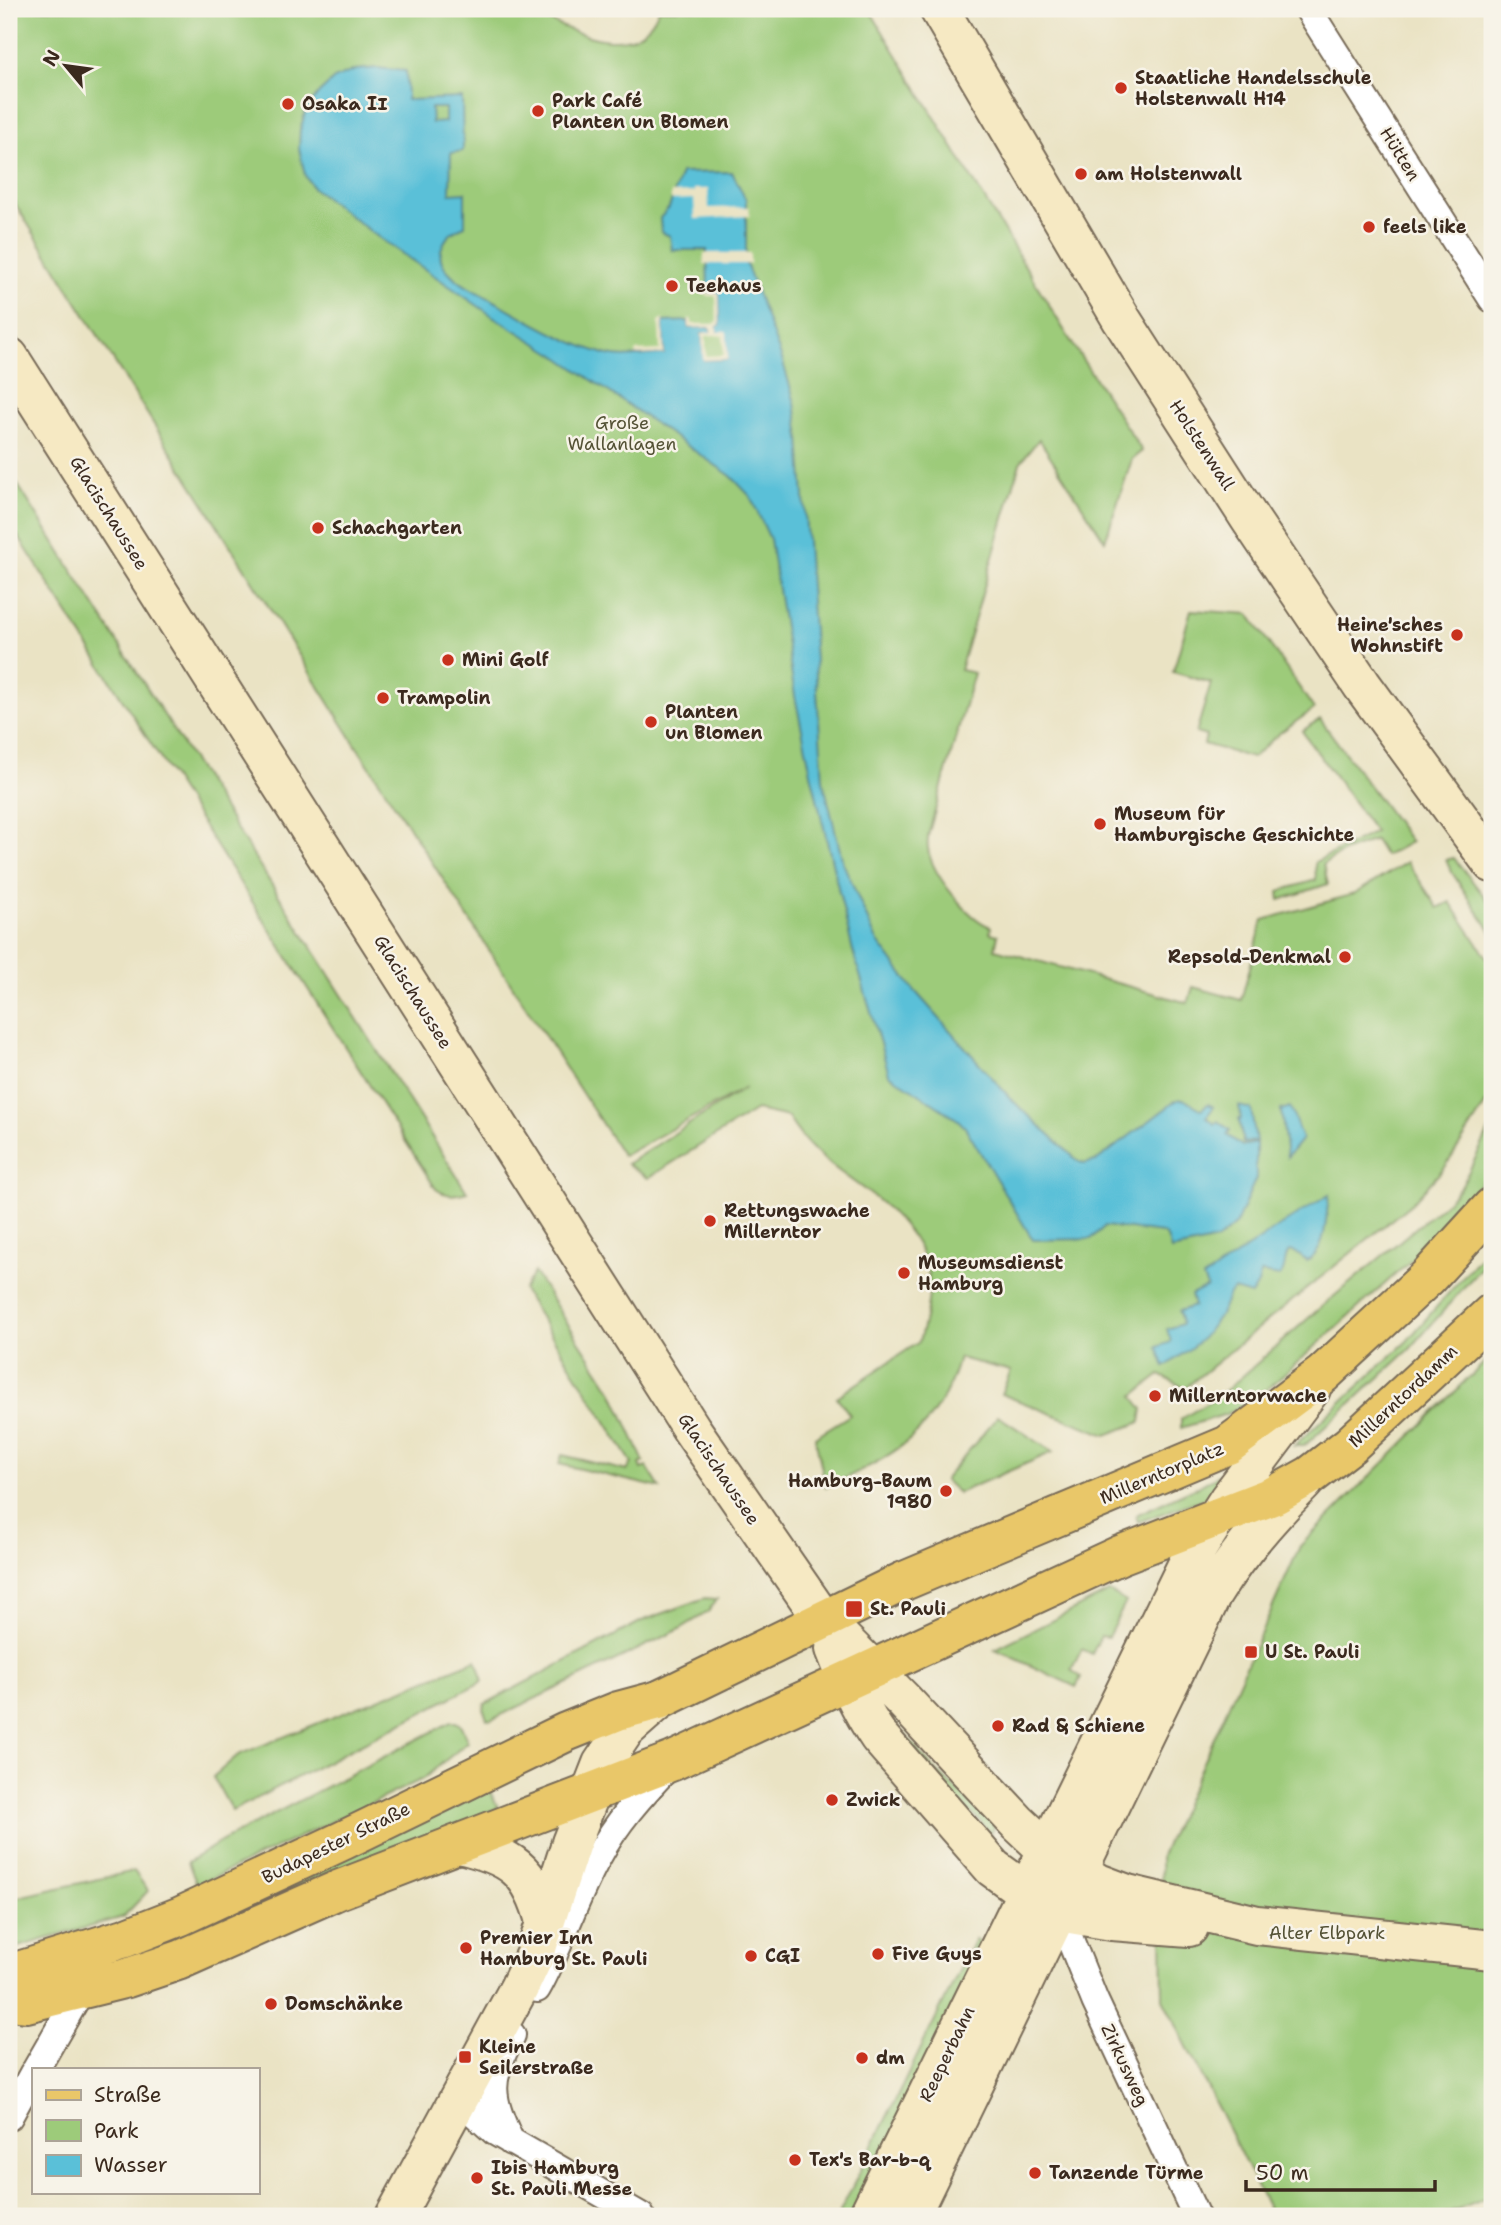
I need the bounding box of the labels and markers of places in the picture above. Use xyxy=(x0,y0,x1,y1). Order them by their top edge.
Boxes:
place label: Staatliche Handelsschule Holstenwall H14 xyxy=(1135,66,1372,111)
marker: Staatliche Handelsschule Holstenwall H14 xyxy=(1113,80,1129,96)
place label: Park Café Planten un Blomen xyxy=(552,89,729,134)
place label: Osaka II xyxy=(302,92,388,116)
marker: Osaka II xyxy=(280,96,296,112)
marker: Park Café Planten un Blomen xyxy=(530,103,546,119)
place label: am Holstenwall xyxy=(1095,162,1242,186)
marker: am Holstenwall xyxy=(1073,166,1089,182)
place label: feels like xyxy=(1383,215,1467,239)
marker: feels like xyxy=(1361,219,1377,235)
place label: Teehaus xyxy=(686,274,761,298)
marker: Teehaus xyxy=(664,278,680,294)
place label: Schachgarten xyxy=(332,516,462,540)
marker: Schachgarten xyxy=(310,520,326,536)
place label: Heine'sches Wohnstift xyxy=(1337,613,1443,658)
marker: Heine'sches Wohnstift xyxy=(1449,627,1465,643)
place label: Mini Golf xyxy=(462,648,550,672)
marker: Mini Golf xyxy=(440,652,456,668)
place label: Trampolin xyxy=(397,686,490,710)
marker: Trampolin xyxy=(375,690,391,706)
place label: Planten un Blomen xyxy=(665,700,762,745)
marker: Planten un Blomen xyxy=(643,714,659,730)
place label: Museum für Hamburgische Geschichte xyxy=(1114,802,1355,847)
marker: Museum für Hamburgische Geschichte xyxy=(1092,816,1108,832)
place label: Repsold-Denkmal xyxy=(1168,945,1331,969)
marker: Repsold-Denkmal xyxy=(1337,949,1353,965)
place label: Rettungswache Millerntor xyxy=(724,1199,870,1244)
marker: Rettungswache Millerntor xyxy=(702,1213,718,1229)
place label: Museumsdienst Hamburg xyxy=(918,1251,1064,1296)
marker: Museumsdienst Hamburg xyxy=(896,1265,912,1281)
place label: Millerntorwache xyxy=(1169,1384,1327,1408)
marker: Millerntorwache xyxy=(1147,1388,1163,1404)
place label: Hamburg-Baum 1980 xyxy=(788,1469,933,1514)
marker: Hamburg-Baum 1980 xyxy=(938,1483,954,1499)
place label: St. Pauli xyxy=(870,1597,946,1621)
marker: St. Pauli xyxy=(844,1599,864,1619)
place label: U St. Pauli xyxy=(1265,1640,1360,1664)
marker: U St. Pauli xyxy=(1243,1644,1259,1660)
place label: Rad & Schiene xyxy=(1012,1714,1145,1738)
marker: Rad & Schiene xyxy=(990,1718,1006,1734)
place label: Zwick xyxy=(846,1788,900,1812)
marker: Zwick xyxy=(824,1792,840,1808)
place label: Premier Inn Hamburg St. Pauli xyxy=(480,1926,647,1971)
marker: Premier Inn Hamburg St. Pauli xyxy=(458,1940,474,1956)
place label: Five Guys xyxy=(892,1942,982,1966)
place label: CGI xyxy=(765,1944,800,1968)
marker: Five Guys xyxy=(870,1946,886,1962)
marker: CGI xyxy=(743,1948,759,1964)
place label: Domschänke xyxy=(285,1992,403,2016)
marker: Domschänke xyxy=(263,1996,279,2012)
place label: Kleine Seilerstraße xyxy=(479,2035,594,2080)
place label: dm xyxy=(876,2046,905,2070)
marker: Kleine Seilerstraße xyxy=(457,2049,473,2065)
marker: dm xyxy=(854,2050,870,2066)
place label: Tex's Bar-b-q xyxy=(809,2148,932,2172)
marker: Tex's Bar-b-q xyxy=(787,2152,803,2168)
place label: Ibis Hamburg St. Pauli Messe xyxy=(491,2156,633,2201)
place label: Tanzende Türme xyxy=(1049,2161,1204,2185)
marker: Tanzende Türme xyxy=(1027,2165,1043,2181)
marker: Ibis Hamburg St. Pauli Messe xyxy=(469,2170,485,2186)

